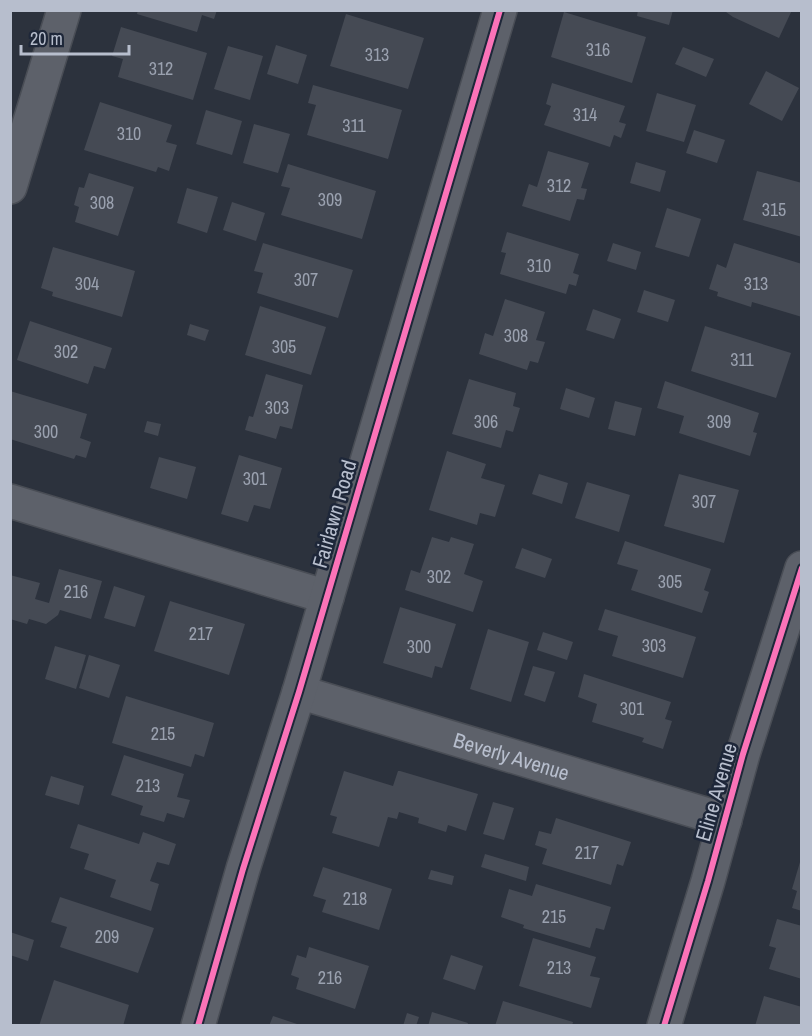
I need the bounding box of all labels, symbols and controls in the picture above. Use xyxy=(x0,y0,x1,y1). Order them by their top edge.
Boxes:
scale bar xyxy=(21,18,129,56)
text: 20 m xyxy=(30,26,63,51)
house number: 316 xyxy=(586,37,610,62)
house number: 313 xyxy=(365,42,389,67)
house number: 312 xyxy=(149,56,173,81)
house number: 314 xyxy=(573,102,597,127)
house number: 311 xyxy=(342,113,367,138)
house number: 310 xyxy=(117,121,141,146)
house number: 312 xyxy=(547,173,571,198)
house number: 309 xyxy=(318,187,342,212)
house number: 308 xyxy=(90,190,114,215)
house number: 315 xyxy=(762,197,786,222)
house number: 310 xyxy=(527,253,551,278)
house number: 307 xyxy=(294,267,318,292)
house number: 304 xyxy=(75,271,99,296)
house number: 313 xyxy=(744,271,768,296)
house number: 308 xyxy=(504,323,528,348)
house number: 305 xyxy=(272,334,296,359)
house number: 302 xyxy=(54,339,78,364)
house number: 311 xyxy=(730,347,755,372)
house number: 303 xyxy=(265,395,289,420)
house number: 306 xyxy=(474,409,498,434)
house number: 309 xyxy=(707,409,731,434)
house number: 300 xyxy=(34,419,58,444)
street label: Fairlawn Road xyxy=(305,457,363,571)
house number: 301 xyxy=(243,466,268,491)
house number: 307 xyxy=(692,489,716,514)
house number: 302 xyxy=(427,564,451,589)
house number: 305 xyxy=(658,569,682,594)
house number: 216 xyxy=(64,579,88,604)
house number: 217 xyxy=(189,621,213,646)
house number: 303 xyxy=(642,633,666,658)
house number: 300 xyxy=(407,634,431,659)
house number: 301 xyxy=(620,696,645,721)
house number: 215 xyxy=(151,721,175,746)
street label: Beverly Avenue xyxy=(450,725,573,787)
street label: Eline Avenue xyxy=(688,739,744,845)
house number: 213 xyxy=(136,773,160,798)
house number: 217 xyxy=(575,840,599,865)
house number: 218 xyxy=(343,886,367,911)
house number: 215 xyxy=(542,904,566,929)
house number: 209 xyxy=(95,924,119,949)
house number: 213 xyxy=(547,955,571,980)
house number: 216 xyxy=(318,965,342,990)

